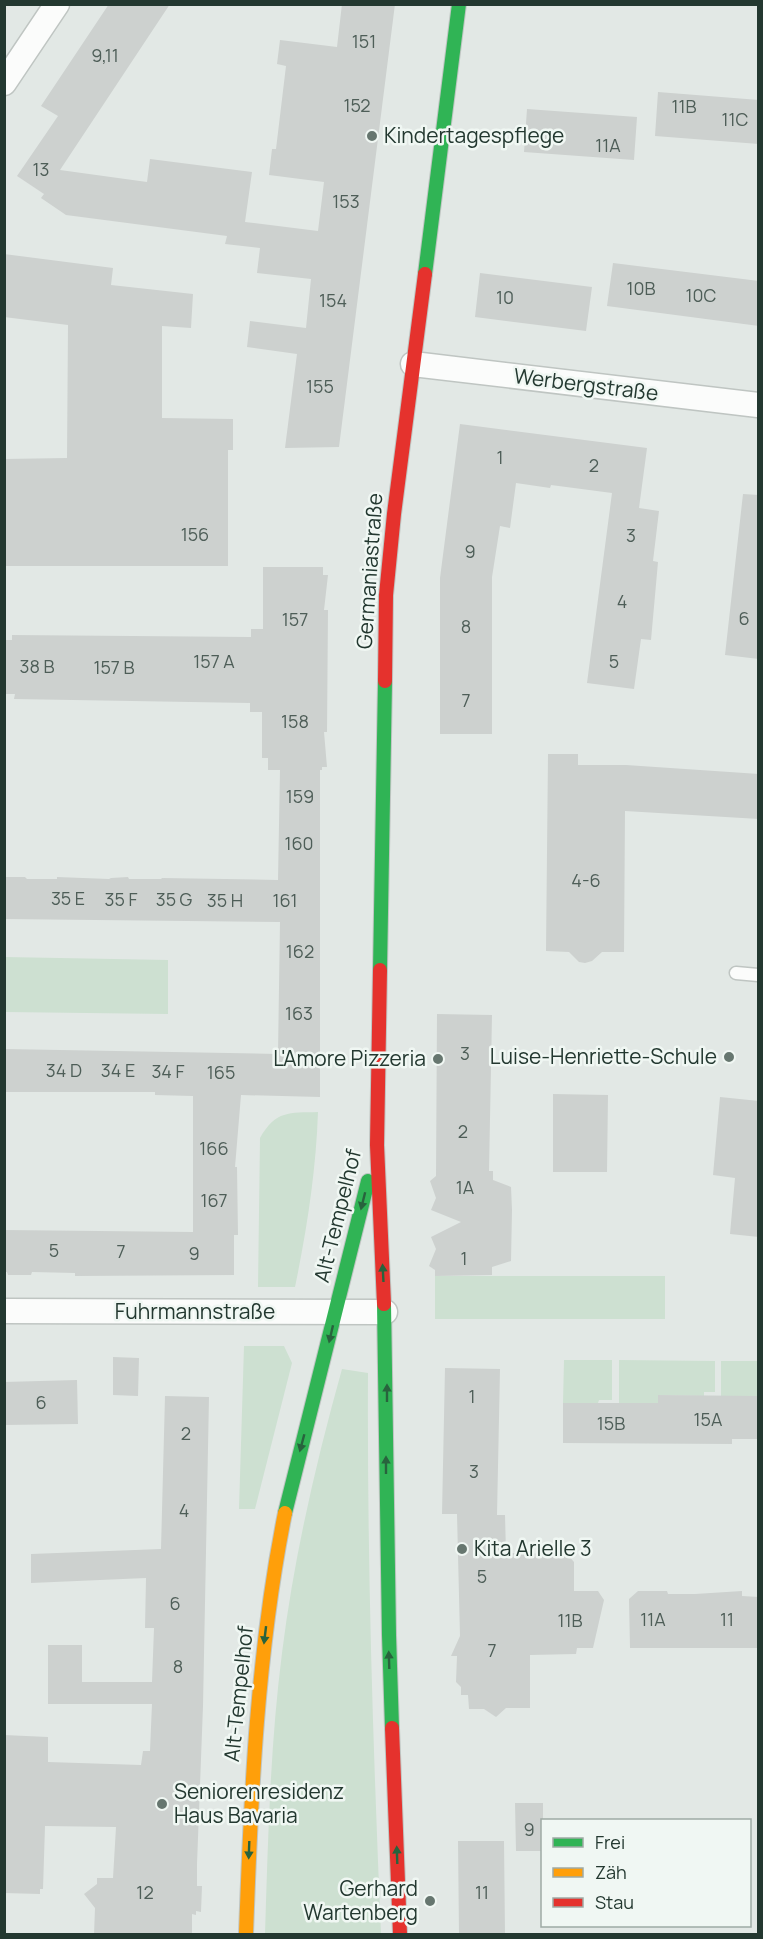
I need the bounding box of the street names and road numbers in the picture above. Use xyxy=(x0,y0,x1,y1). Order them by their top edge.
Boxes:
street label: Werbergstraße xyxy=(512,361,660,407)
street label: Germaniastraße xyxy=(350,492,388,650)
street label: Alt-Tempelhof xyxy=(307,1146,367,1285)
street label: Fuhrmannstraße xyxy=(115,1297,275,1325)
street label: Alt-Tempelhof xyxy=(217,1624,259,1763)

